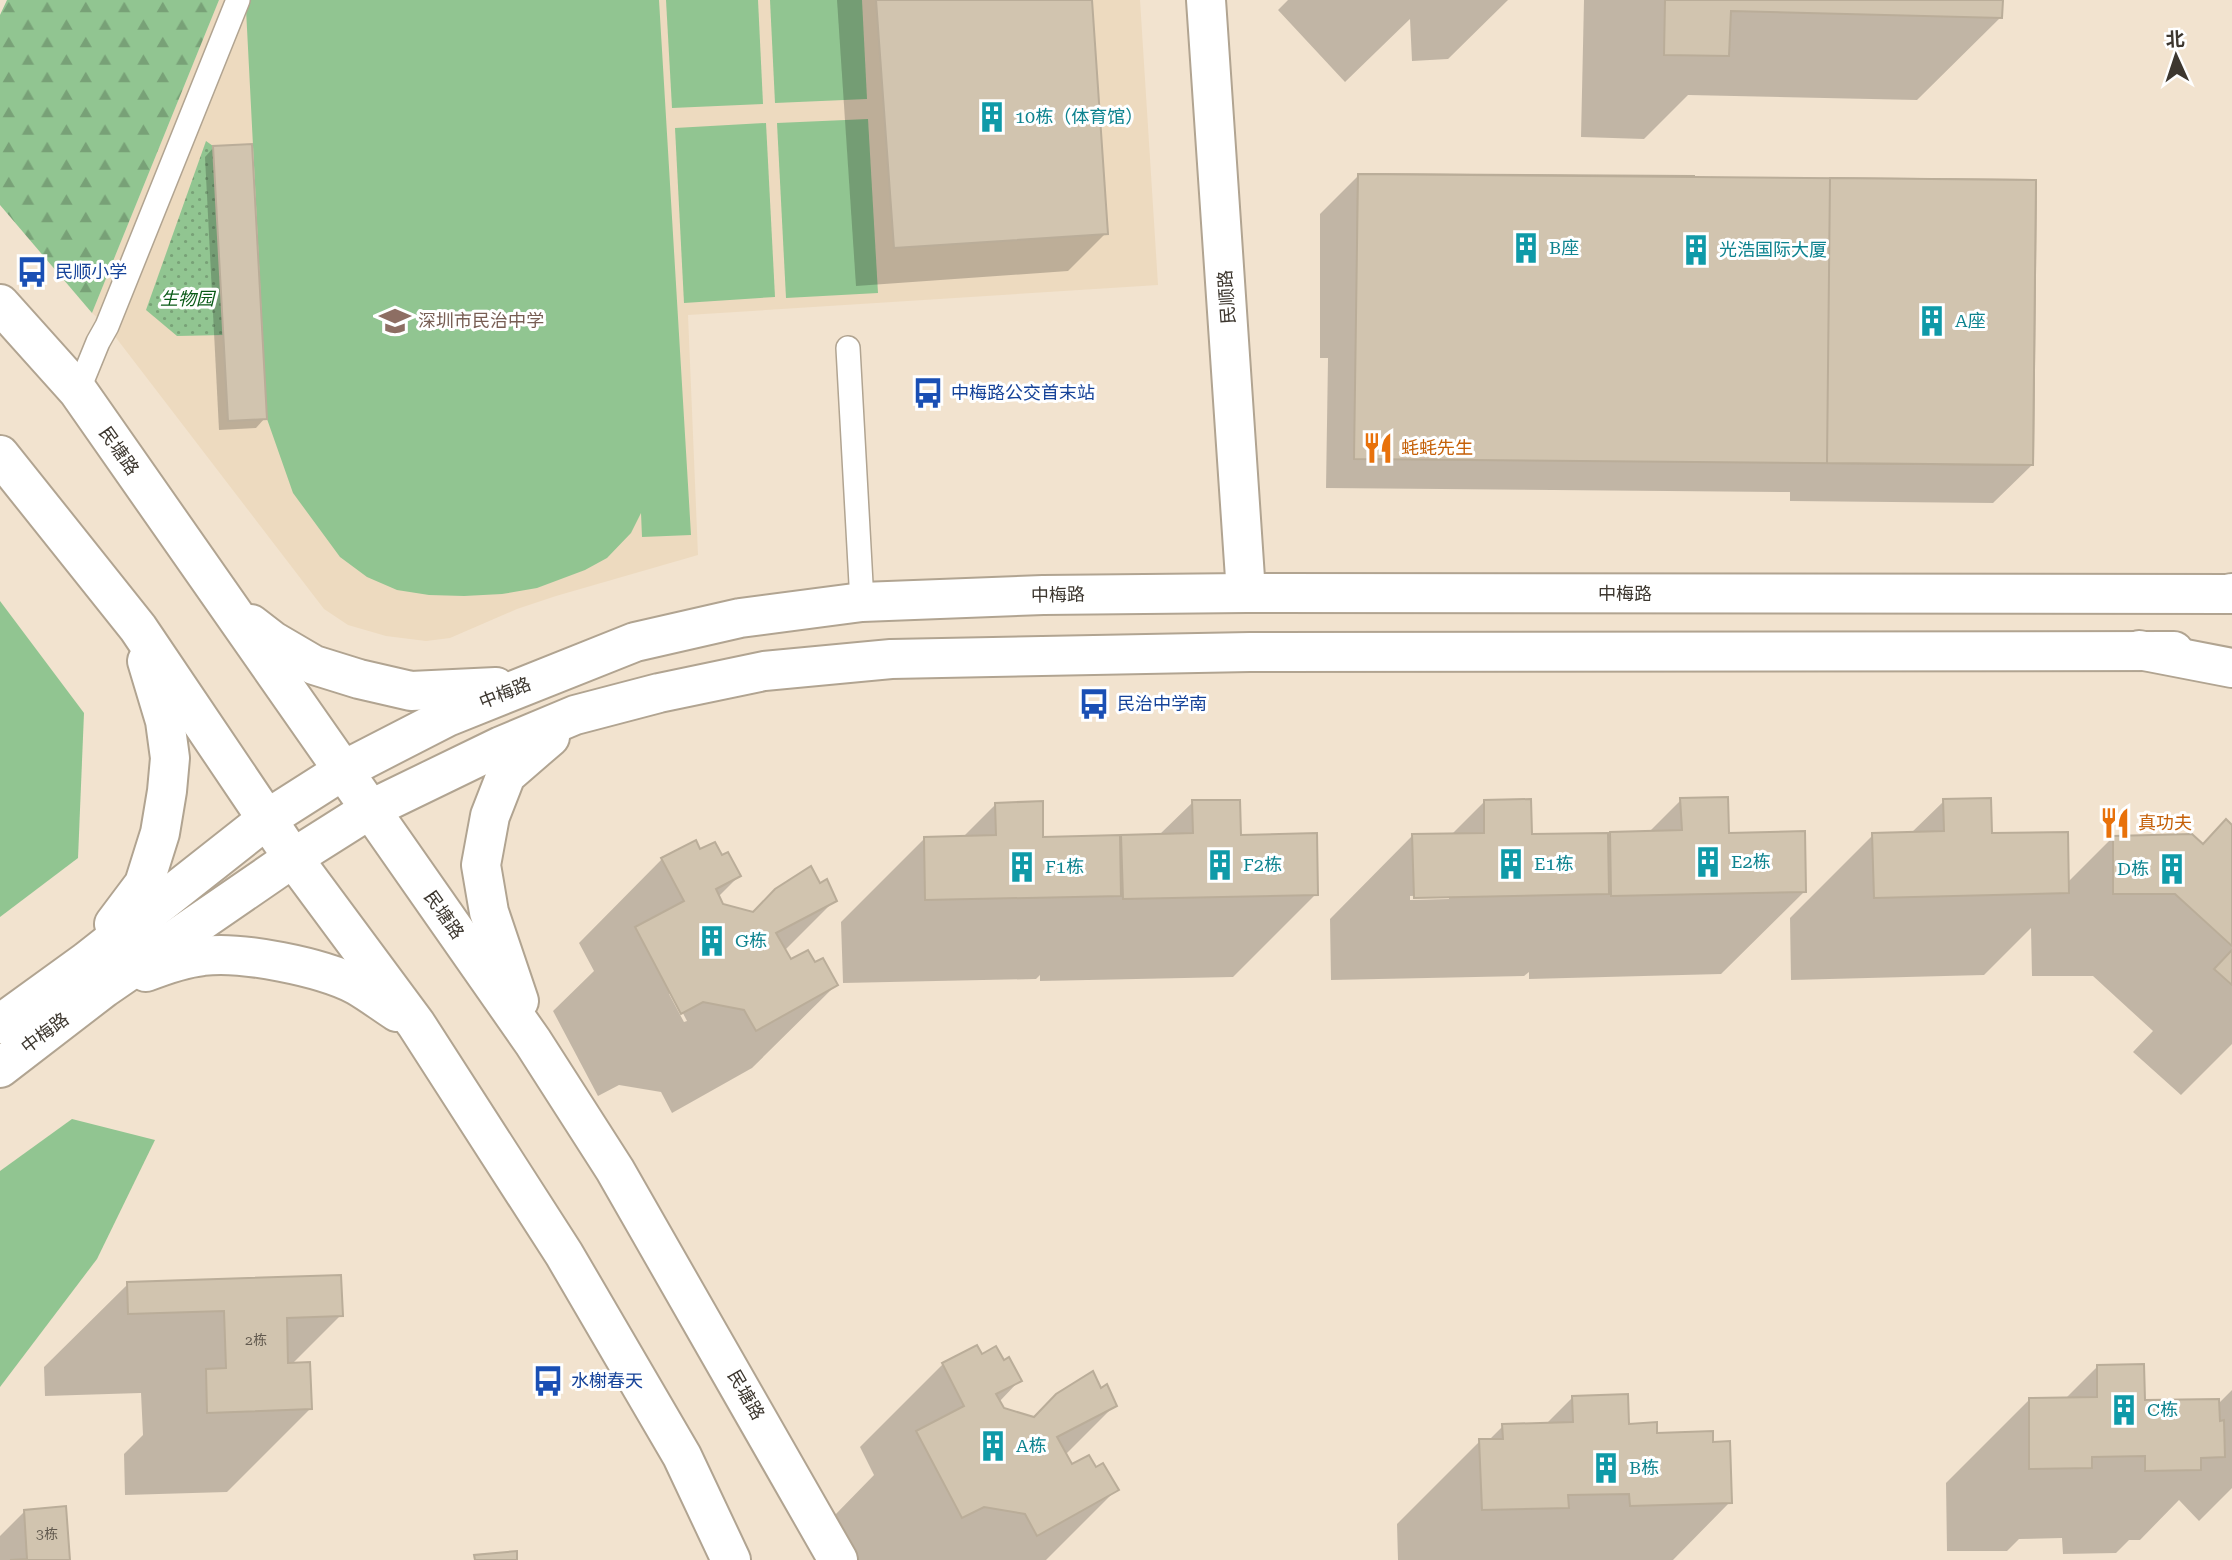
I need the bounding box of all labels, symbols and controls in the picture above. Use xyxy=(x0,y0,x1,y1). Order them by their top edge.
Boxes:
north arrow xyxy=(2141,21,2211,91)
text: 北 xyxy=(2165,28,2185,52)
building icon: 10栋（体育馆） xyxy=(975,100,1009,134)
place label: 10栋（体育馆） xyxy=(1015,106,1143,127)
building icon: B座 xyxy=(1509,231,1543,265)
building icon: 光浩国际大厦 xyxy=(1679,233,1713,267)
place label: B座 xyxy=(1549,237,1579,258)
place label: 光浩国际大厦 xyxy=(1719,239,1827,260)
bus stop icon: 民顺小学 xyxy=(15,255,49,289)
place label: 民顺小学 xyxy=(55,261,127,282)
street label: 民顺路 xyxy=(1214,269,1239,325)
park label: 生物园 xyxy=(160,288,217,309)
school or university icon: 深圳市民治中学 xyxy=(378,304,412,338)
building icon: A座 xyxy=(1915,304,1949,338)
place label: 深圳市民治中学 xyxy=(418,310,544,331)
place label: A座 xyxy=(1955,310,1986,331)
bus stop icon: 中梅路公交首末站 xyxy=(911,376,945,410)
place label: 中梅路公交首末站 xyxy=(951,382,1095,403)
street label: 民塘路 xyxy=(95,423,143,479)
restaurant icon: 蚝蚝先生 xyxy=(1361,431,1395,465)
place label: 蚝蚝先生 xyxy=(1401,437,1473,458)
street label: 中梅路 xyxy=(1598,583,1652,604)
street label: 中梅路 xyxy=(1031,584,1085,605)
street label: 中梅路 xyxy=(476,673,534,712)
bus stop icon: 民治中学南 xyxy=(1077,687,1111,721)
place label: 民治中学南 xyxy=(1117,693,1207,714)
restaurant icon: 真功夫 xyxy=(2098,806,2132,840)
place label: 真功夫 xyxy=(2138,812,2192,833)
building icon: E2栋 xyxy=(1691,845,1725,879)
building icon: E1栋 xyxy=(1494,847,1528,881)
building icon: F2栋 xyxy=(1203,848,1237,882)
building icon: F1栋 xyxy=(1005,850,1039,884)
place label: E2栋 xyxy=(1731,851,1771,872)
building icon: D栋 xyxy=(2155,852,2189,886)
place label: E1栋 xyxy=(1534,853,1574,874)
place label: F2栋 xyxy=(1243,854,1282,875)
place label: F1栋 xyxy=(1045,856,1084,877)
place label: D栋 xyxy=(2117,858,2149,879)
street label: 民塘路 xyxy=(420,887,468,943)
building icon: G栋 xyxy=(695,924,729,958)
place label: G栋 xyxy=(735,930,767,951)
street label: 中梅路 xyxy=(17,1008,73,1057)
house number: 2栋 xyxy=(245,1332,267,1348)
bus stop icon: 水榭春天 xyxy=(531,1364,565,1398)
street label: 民塘路 xyxy=(724,1366,769,1423)
place label: 水榭春天 xyxy=(571,1370,643,1391)
building icon: C栋 xyxy=(2107,1393,2141,1427)
place label: C栋 xyxy=(2147,1399,2178,1420)
building icon: A栋 xyxy=(976,1429,1010,1463)
place label: A栋 xyxy=(1016,1435,1047,1456)
building icon: B栋 xyxy=(1589,1451,1623,1485)
place label: B栋 xyxy=(1629,1457,1659,1478)
house number: 3栋 xyxy=(36,1526,58,1542)

